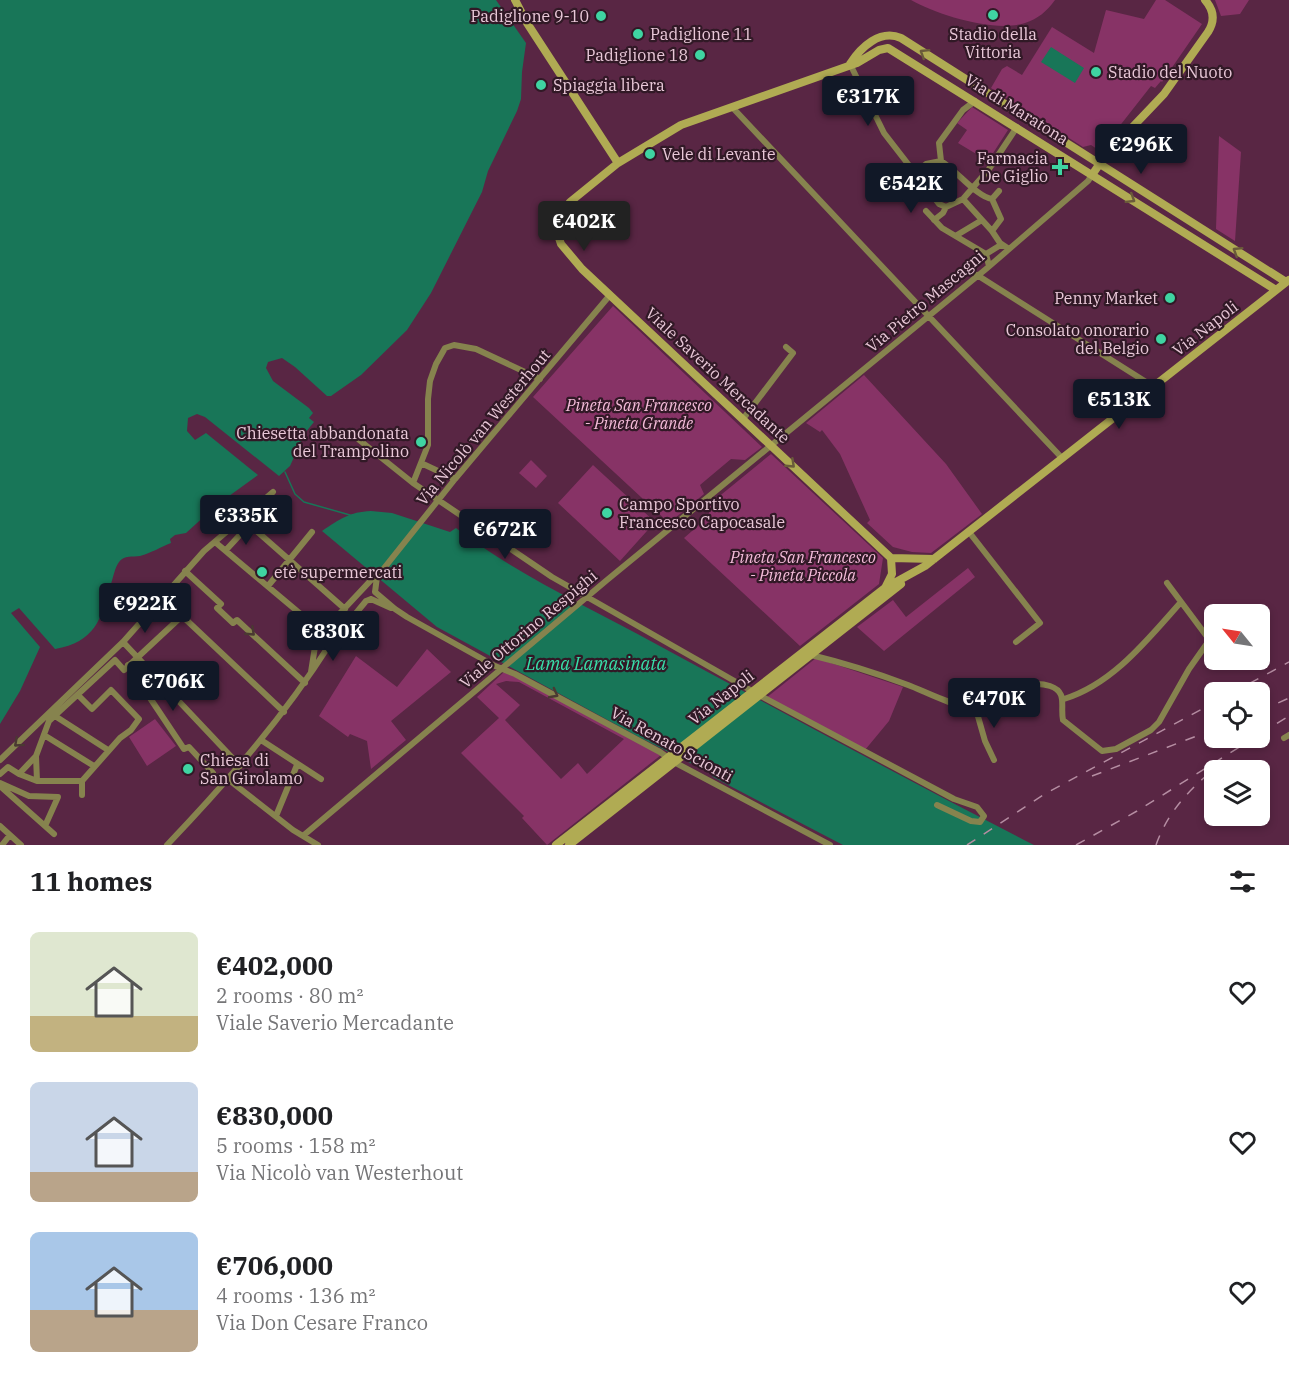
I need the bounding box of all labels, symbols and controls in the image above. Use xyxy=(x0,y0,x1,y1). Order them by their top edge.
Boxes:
place label: Padiglione 9-10 xyxy=(471,6,589,26)
marker: Stadio della Vittoria xyxy=(986,8,1000,22)
marker: Padiglione 9-10 xyxy=(594,9,608,23)
place label: Padiglione 11 xyxy=(650,24,753,44)
place label: Stadio della Vittoria xyxy=(949,24,1037,62)
marker: Padiglione 11 xyxy=(631,27,645,41)
place label: Padiglione 18 xyxy=(585,45,688,65)
marker: Padiglione 18 xyxy=(693,48,707,62)
one-way arrow xyxy=(920,48,930,60)
place label: Stadio del Nuoto xyxy=(1108,62,1232,82)
marker: Stadio del Nuoto xyxy=(1089,65,1103,79)
street label: Via di Maratona xyxy=(962,69,1073,149)
place label: Spiaggia libera xyxy=(553,75,665,95)
pin: €317K xyxy=(826,76,910,127)
marker: Spiaggia libera xyxy=(534,78,548,92)
text: €317K xyxy=(836,82,900,109)
pin: €296K xyxy=(1099,124,1183,175)
text: €296K xyxy=(1109,130,1173,157)
place label: Vele di Levante xyxy=(662,144,776,164)
marker: Vele di Levante xyxy=(643,147,657,161)
place label: Farmacia De Giglio xyxy=(977,148,1048,186)
marker: Farmacia De Giglio xyxy=(1053,160,1067,174)
pin: €542K xyxy=(869,163,953,214)
text: €542K xyxy=(879,169,943,196)
one-way arrow xyxy=(1125,191,1135,203)
pin: €402K xyxy=(542,201,626,252)
text: €402K xyxy=(552,207,616,234)
street label: Via Pietro Mascagni xyxy=(862,246,988,356)
one-way arrow xyxy=(1233,247,1243,259)
place label: Penny Market xyxy=(1054,288,1158,308)
marker: Penny Market xyxy=(1163,291,1177,305)
street label: Via Napoli xyxy=(1168,296,1242,360)
street label: Viale Saverio Mercadante xyxy=(642,303,794,447)
place label: Consolato onorario del Belgio xyxy=(1006,320,1149,358)
marker: Consolato onorario del Belgio xyxy=(1154,332,1168,346)
street label: Via Nicolò van Westerhout xyxy=(412,345,554,509)
pin: €513K xyxy=(1077,379,1161,430)
text: €513K xyxy=(1087,385,1151,412)
park label: Pineta San Francesco - Pineta Grande xyxy=(565,395,712,433)
place label: Chiesetta abbandonata del Trampolino xyxy=(236,423,409,461)
marker: Chiesetta abbandonata del Trampolino xyxy=(414,435,428,449)
one-way arrow xyxy=(784,457,795,468)
place label: Campo Sportivo Francesco Capocasale xyxy=(619,494,785,532)
pin: €335K xyxy=(204,495,288,546)
text: €335K xyxy=(214,501,278,528)
marker: Campo Sportivo Francesco Capocasale xyxy=(600,506,614,520)
pin: €672K xyxy=(463,509,547,560)
text: €672K xyxy=(473,515,537,542)
park label: Pineta San Francesco - Pineta Piccola xyxy=(729,547,876,585)
place label: etè supermercati xyxy=(274,562,402,582)
marker: etè supermercati xyxy=(255,565,269,579)
street label: Viale Ottorino Respighi xyxy=(455,566,601,692)
pin: €922K xyxy=(103,583,187,634)
text: €922K xyxy=(113,589,177,616)
north arrow xyxy=(1204,604,1270,670)
map controls xyxy=(1204,604,1270,826)
pin: €830K xyxy=(291,611,375,662)
text: €830K xyxy=(301,617,365,644)
one-way arrow xyxy=(243,625,254,636)
water label: Lama Lamasinata xyxy=(525,652,667,675)
pin: €706K xyxy=(131,661,215,712)
street label: Via Napoli xyxy=(684,665,758,729)
text: €706K xyxy=(141,667,205,694)
pin: €470K xyxy=(952,678,1036,729)
button: locate xyxy=(1204,682,1270,748)
text: €470K xyxy=(962,684,1026,711)
one-way arrow xyxy=(547,687,558,698)
street label: Via Renato Scionti xyxy=(607,702,737,786)
one-way arrow xyxy=(14,736,25,747)
place label: Chiesa di San Girolamo xyxy=(200,750,303,788)
button: layers xyxy=(1204,760,1270,826)
marker: Chiesa di San Girolamo xyxy=(181,762,195,776)
text: 11 homes xyxy=(30,864,152,898)
icon: filters xyxy=(1226,865,1259,898)
text: €402,000 xyxy=(216,948,333,982)
icon: home xyxy=(78,956,150,1028)
icon: heart xyxy=(1226,976,1259,1009)
text: 2 rooms · 80 m² xyxy=(216,982,363,1009)
text: Viale Saverio Mercadante xyxy=(216,1009,454,1036)
text: €830,000 xyxy=(216,1098,333,1132)
icon: home xyxy=(78,1106,150,1178)
icon: heart xyxy=(1226,1126,1259,1159)
text: 5 rooms · 158 m² xyxy=(216,1132,375,1159)
text: Via Nicolò van Westerhout xyxy=(216,1159,463,1186)
text: €706,000 xyxy=(216,1248,333,1282)
icon: home xyxy=(78,1256,150,1328)
icon: heart xyxy=(1226,1276,1259,1309)
text: 4 rooms · 136 m² xyxy=(216,1282,375,1309)
text: Via Don Cesare Franco xyxy=(216,1309,428,1336)

